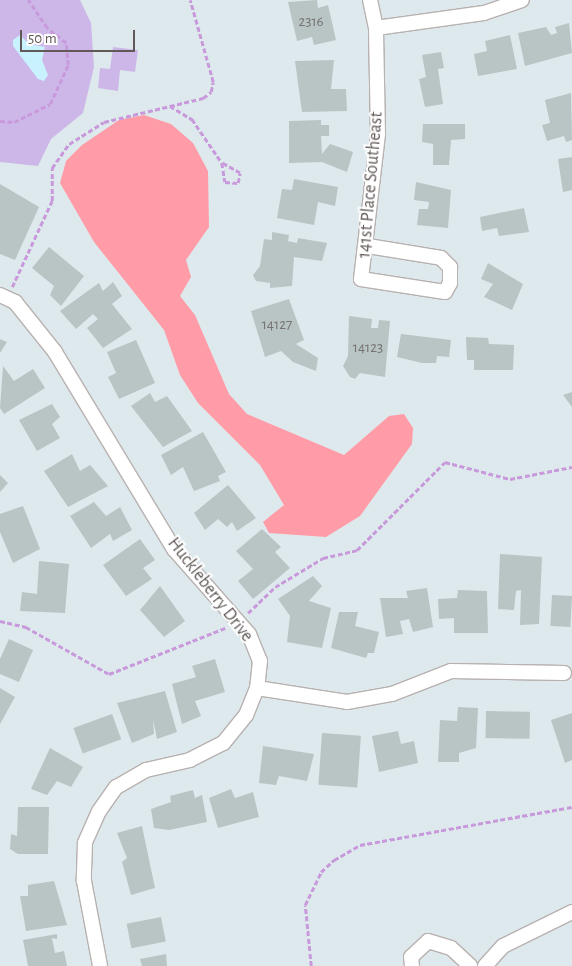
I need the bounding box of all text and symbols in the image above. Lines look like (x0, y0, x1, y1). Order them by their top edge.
house number: 2316 (298, 13, 324, 31)
scale bar (22, 20, 138, 52)
text: 50 m (28, 31, 57, 46)
street label: 141st Place Southeast (354, 111, 388, 259)
house number: 14127 (262, 316, 292, 334)
house number: 14123 (353, 339, 383, 357)
street label: Huckleberry Drive (162, 533, 258, 647)

